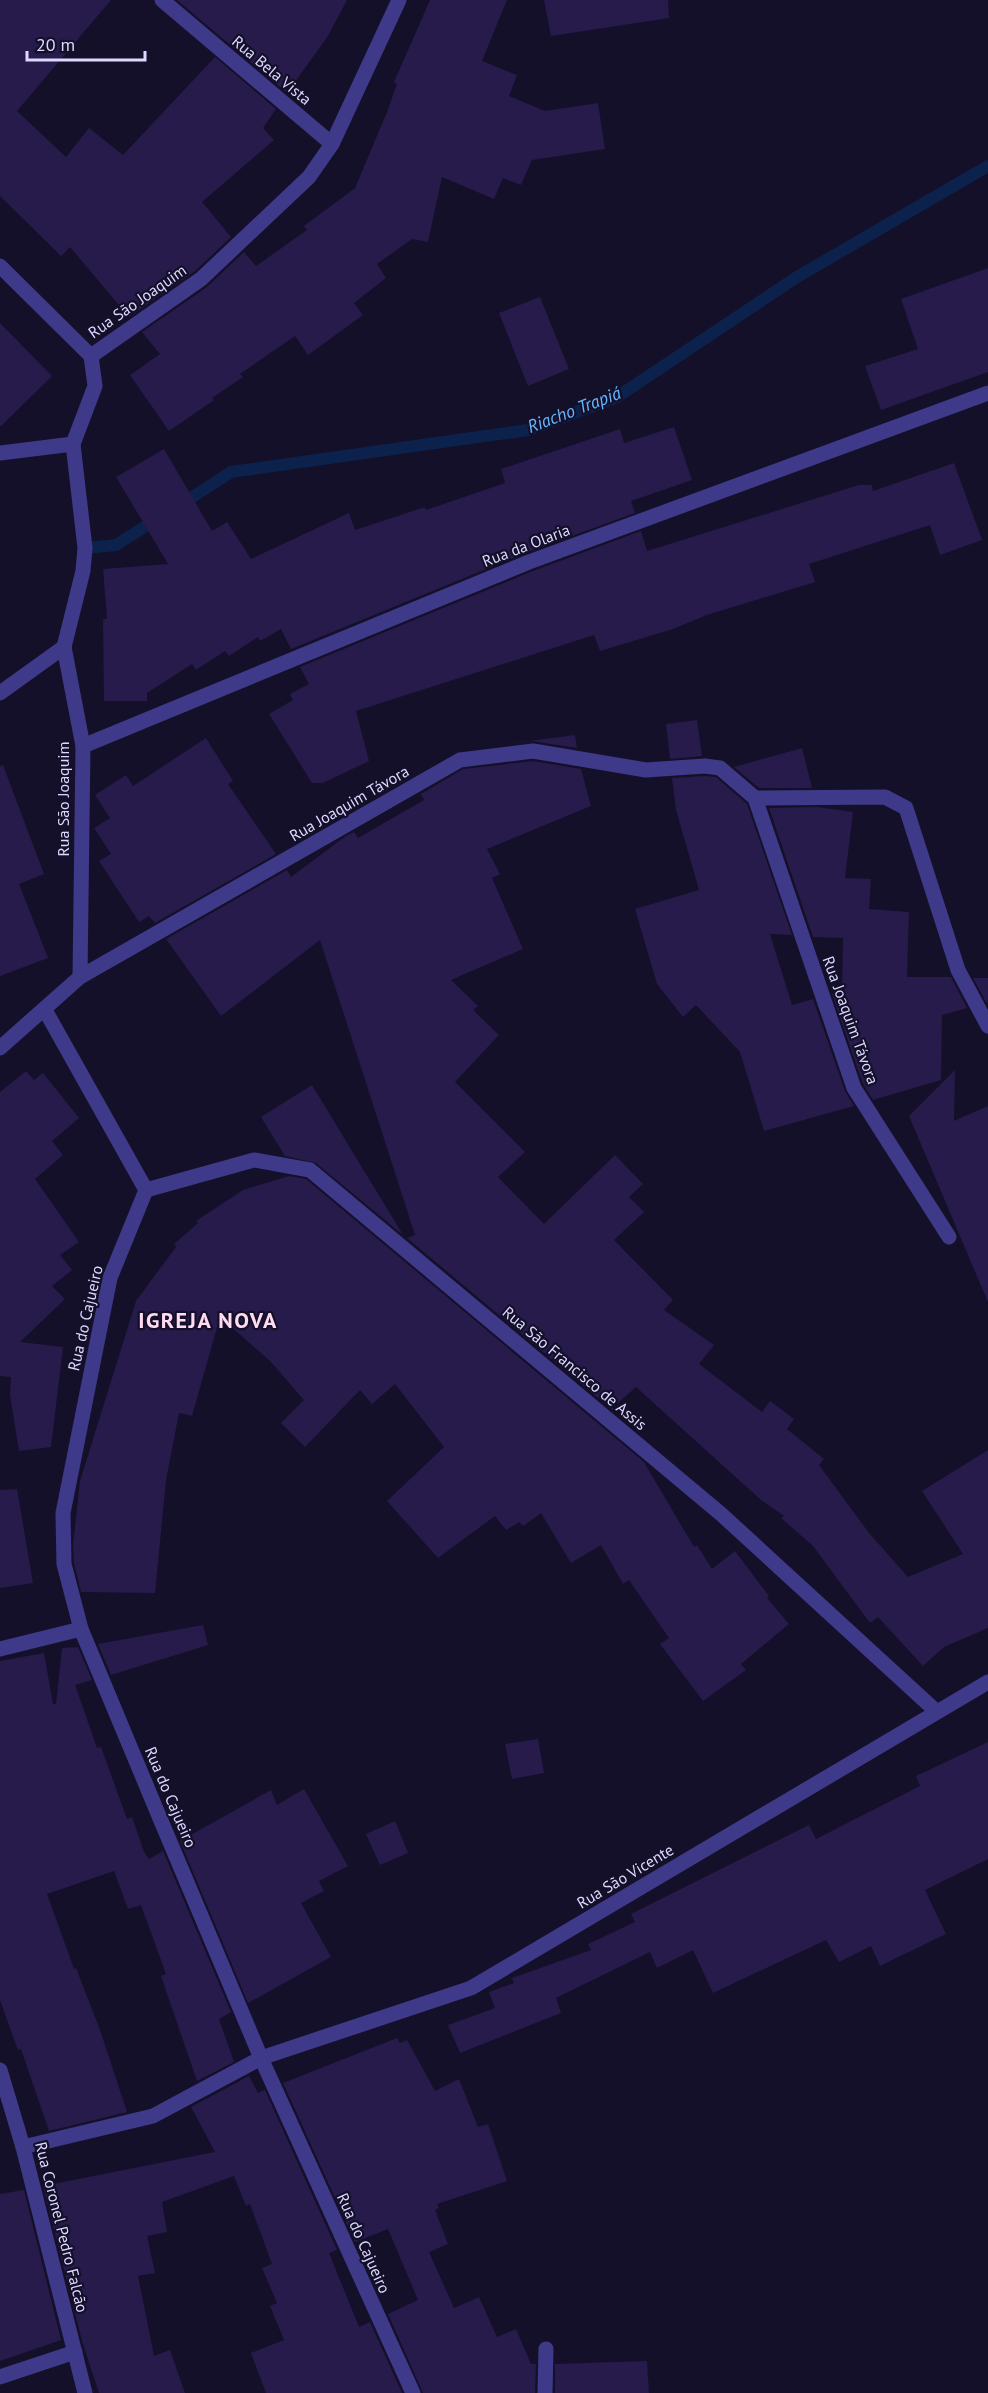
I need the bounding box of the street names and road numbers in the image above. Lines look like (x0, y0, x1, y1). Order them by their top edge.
street label: Rua Bela Vista (228, 31, 316, 109)
street label: Rua São Joaquim (84, 260, 190, 342)
street label: Rua da Olaria (479, 519, 573, 571)
street label: Rua São Joaquim (53, 741, 73, 857)
street label: Rua Joaquim Távora (286, 761, 412, 845)
street label: Rua Joaquim Távora (819, 953, 883, 1087)
street label: Rua do Cajueiro (63, 1263, 107, 1373)
street label: Rua São Francisco de Assis (499, 1302, 651, 1434)
street label: Rua do Cajueiro (141, 1743, 201, 1851)
street label: Rua São Vicente (573, 1839, 677, 1913)
street label: Rua Coronel Pedro Falcão (31, 2140, 93, 2314)
street label: Rua do Cajueiro (333, 2190, 395, 2296)

